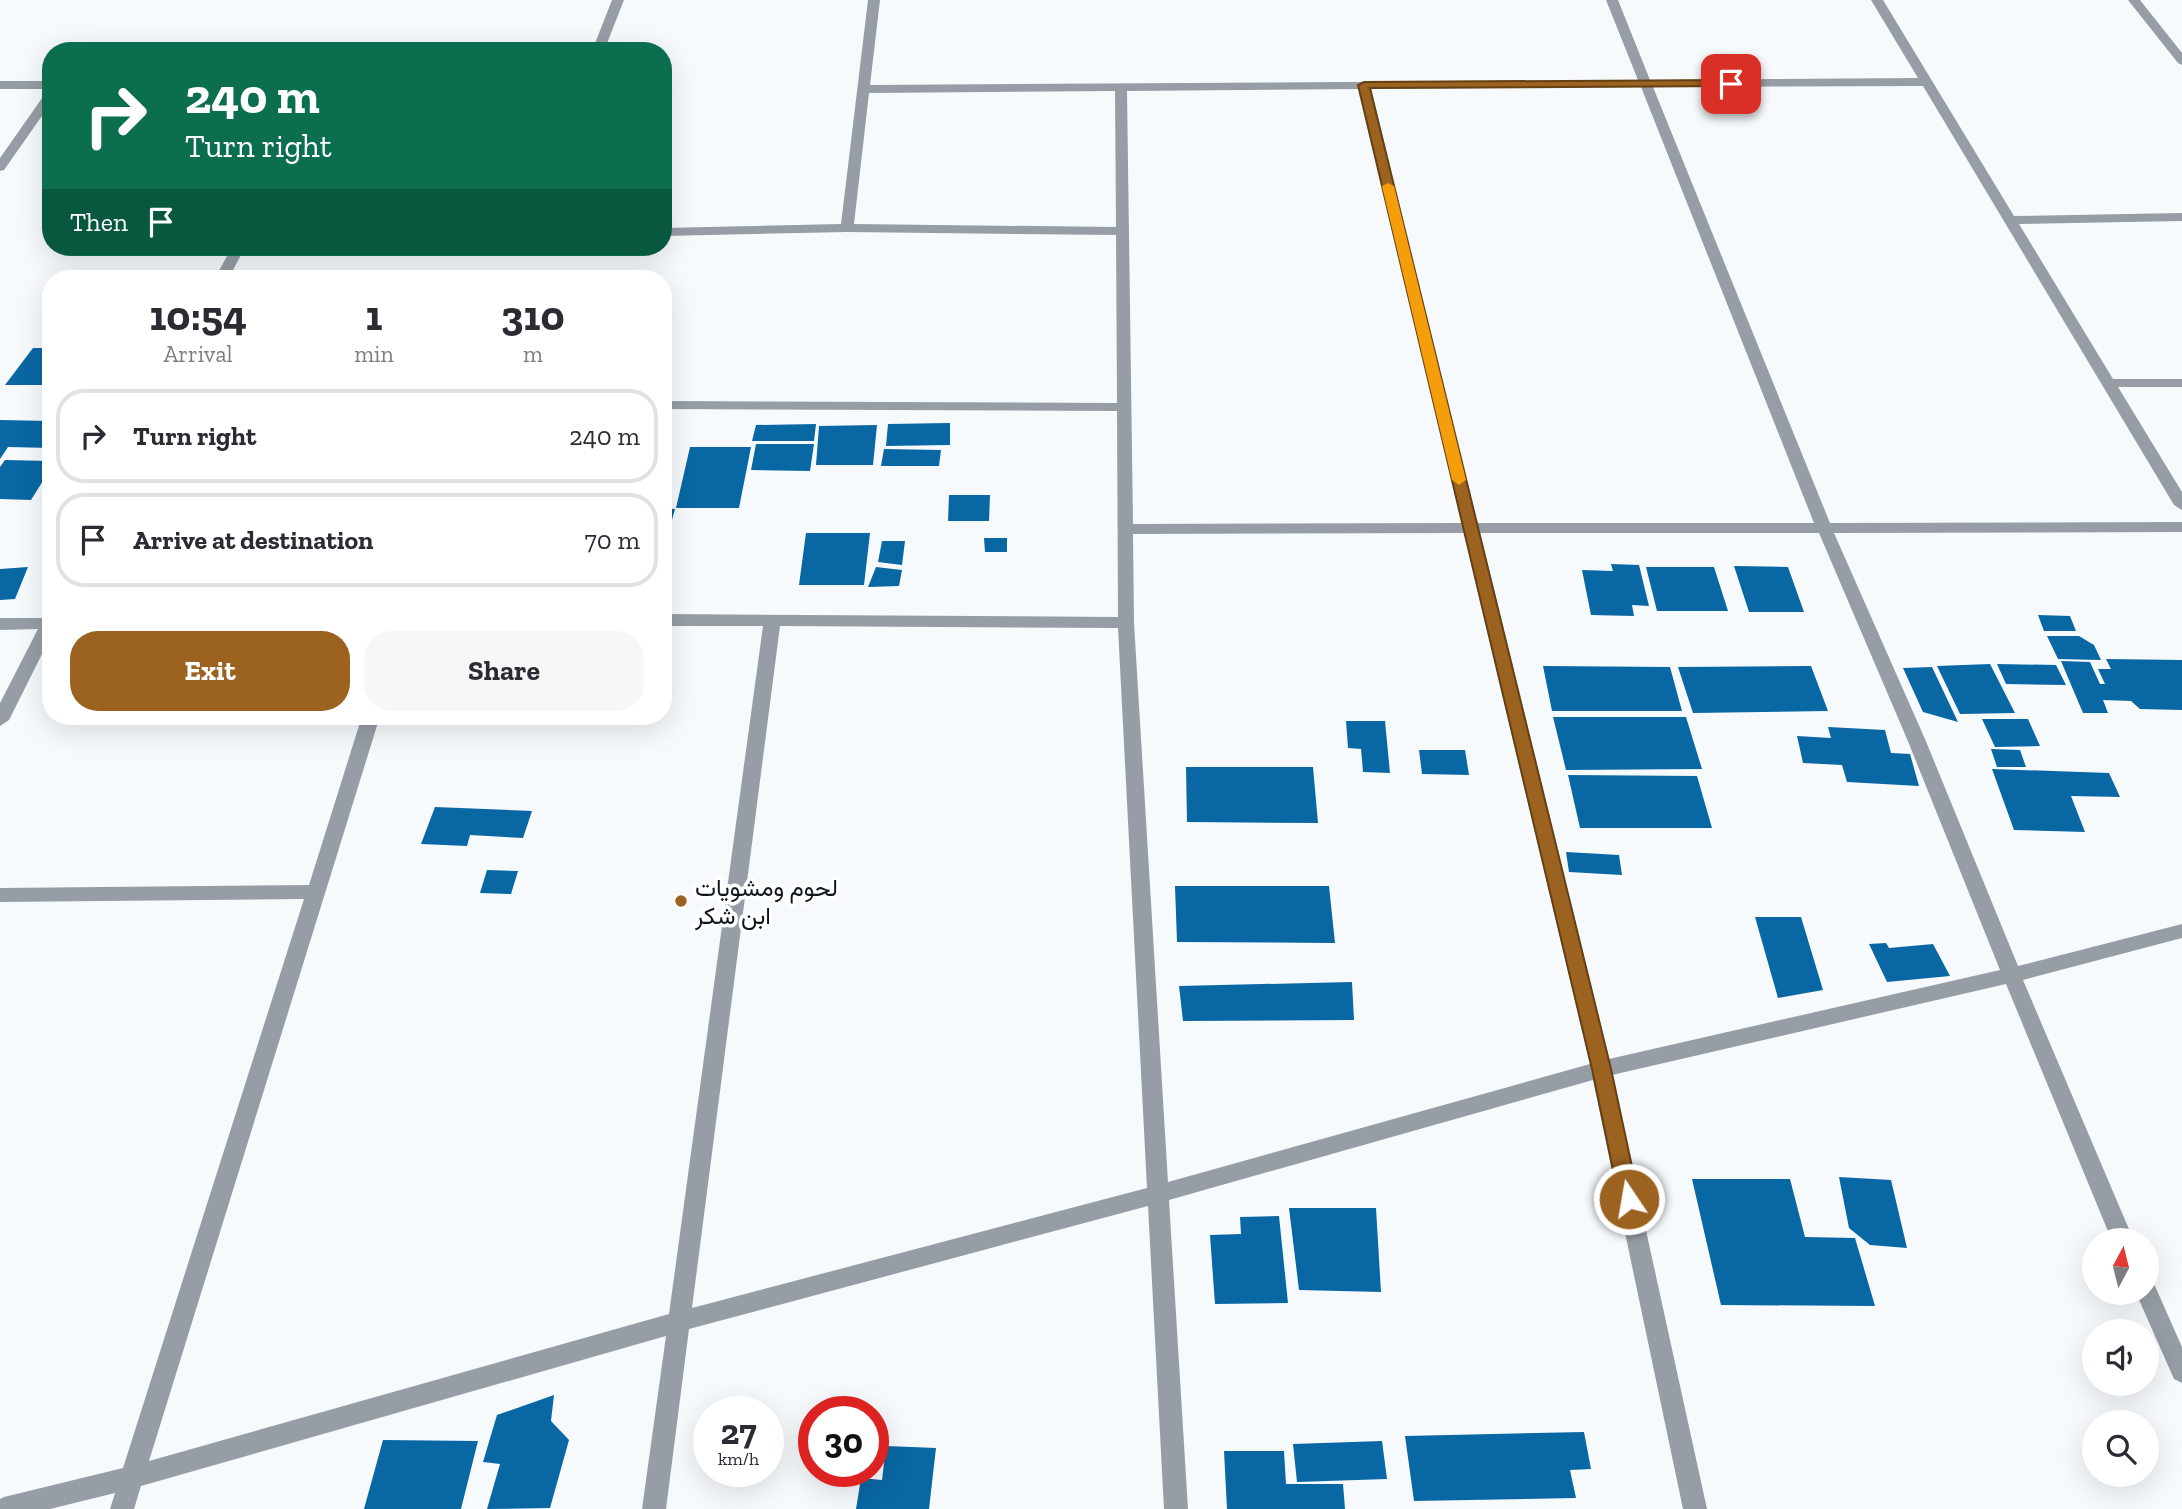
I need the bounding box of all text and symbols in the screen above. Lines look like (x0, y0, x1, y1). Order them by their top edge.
pin (1701, 54, 1761, 114)
icon: arrive (1712, 65, 1750, 103)
text: 240 m (185, 67, 320, 126)
icon: right (70, 70, 161, 161)
text: Turn right (185, 127, 332, 165)
icon: arrive (142, 203, 180, 241)
text: Then (70, 206, 128, 238)
text: 10:54 (149, 290, 247, 341)
text: 1 (365, 290, 382, 341)
text: 310 (501, 290, 565, 341)
text: Arrival (163, 340, 233, 368)
text: min (354, 340, 394, 368)
text: m (523, 340, 543, 368)
icon: right (74, 417, 112, 455)
text: Turn right (133, 420, 256, 452)
text: 240 m (569, 420, 640, 452)
icon: arrive (74, 521, 112, 559)
text: Arrive at destination (133, 524, 373, 556)
text: 70 m (584, 524, 640, 556)
button: Exit (70, 631, 350, 711)
button: Share (364, 631, 644, 711)
place label: لحوم ومشويات ابن شكر (694, 873, 838, 931)
marker: لحوم ومشويات ابن شكر (673, 893, 689, 909)
position arrow (1592, 1162, 1666, 1236)
north arrow (2082, 1228, 2160, 1306)
map controls (2082, 1228, 2159, 1487)
button: sound (2082, 1319, 2159, 1396)
speed limit sign: 30 (798, 1396, 889, 1487)
button: search (2082, 1410, 2159, 1487)
text: 27 (720, 1411, 757, 1453)
text: km/h (718, 1448, 759, 1470)

